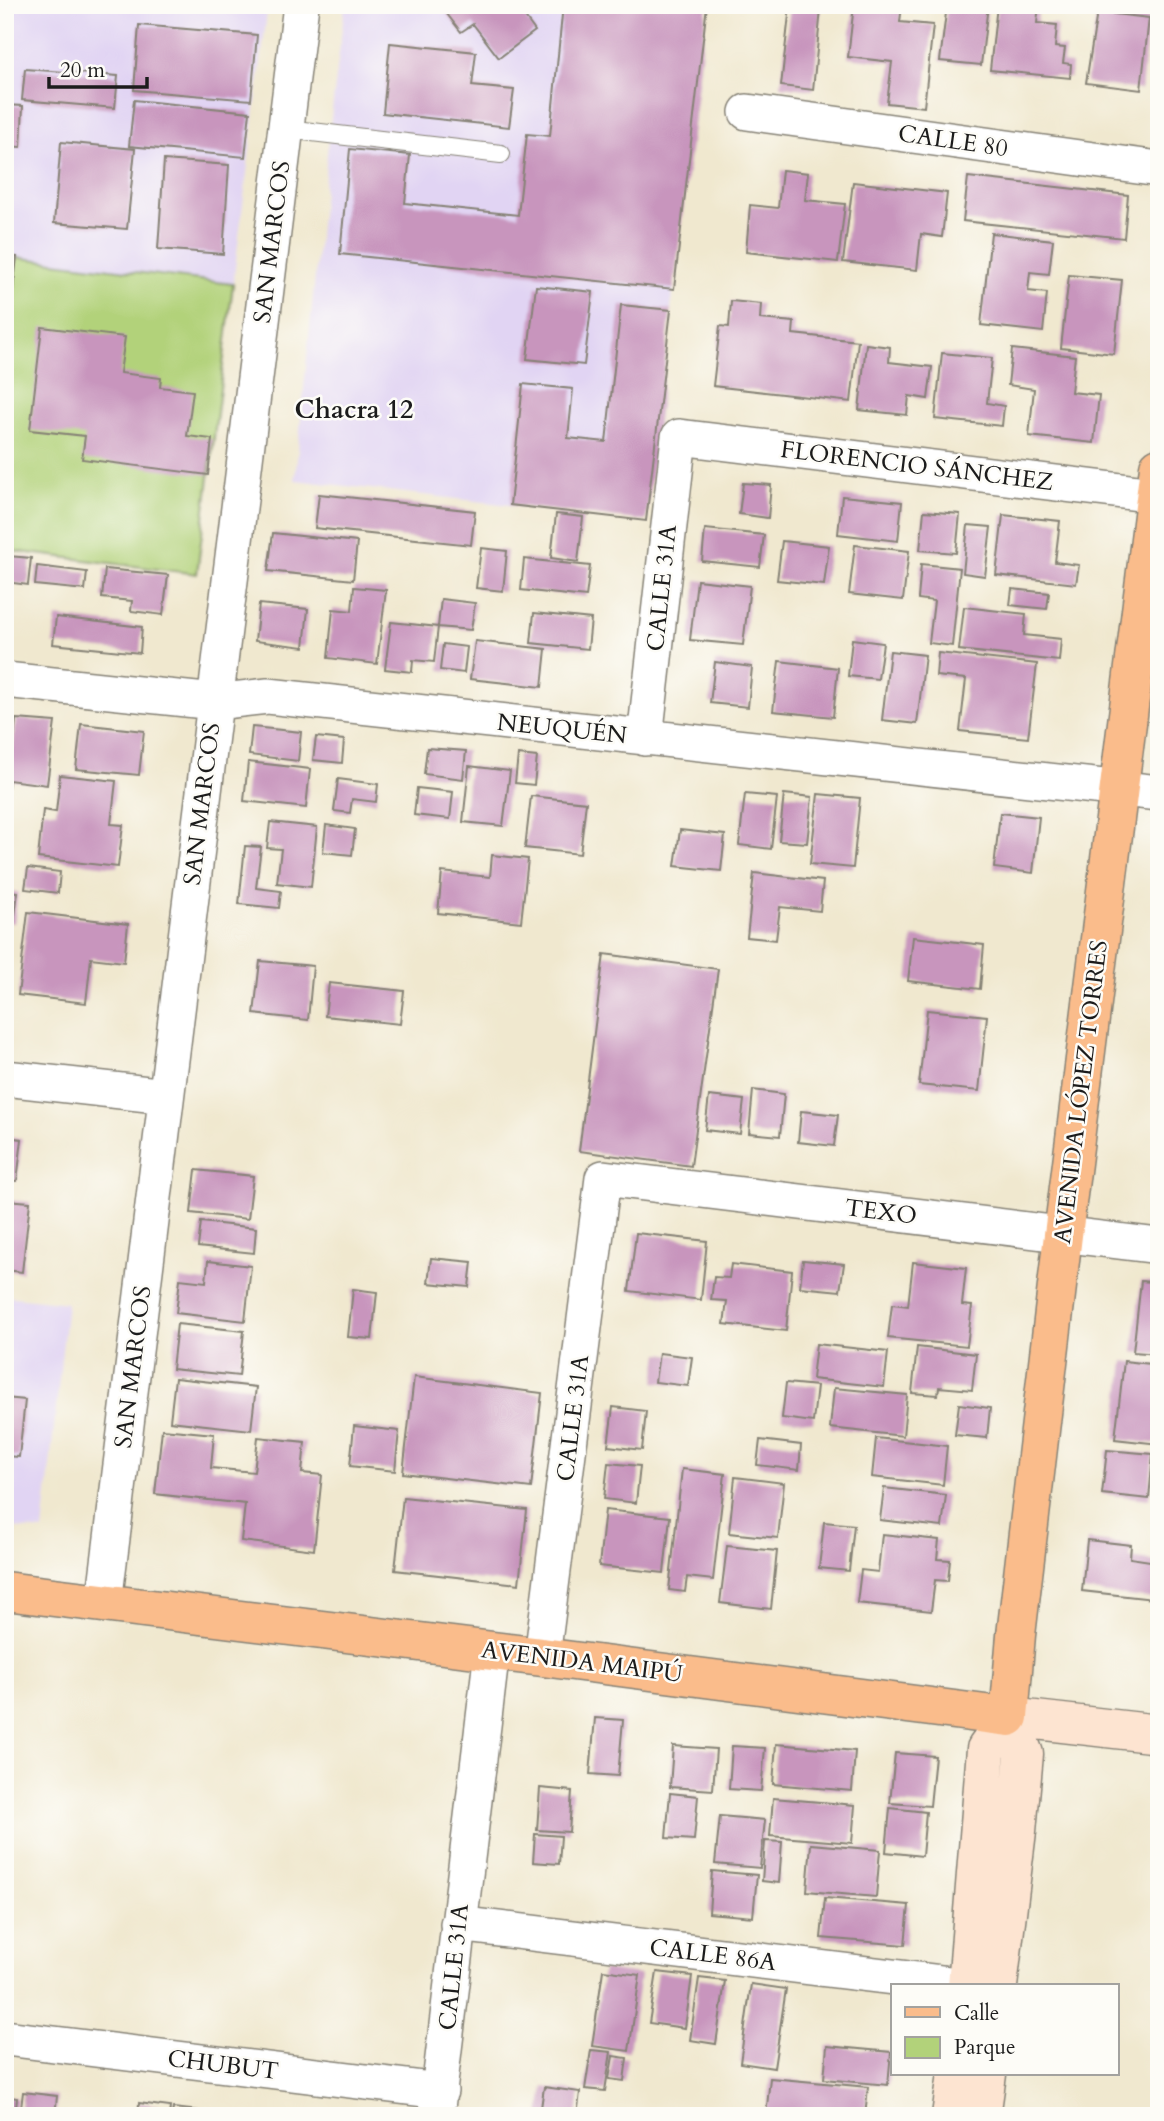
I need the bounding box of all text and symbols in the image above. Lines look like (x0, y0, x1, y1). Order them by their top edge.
scale bar (49, 46, 147, 90)
text: 20 m (60, 56, 105, 85)
street label: CALLE 80 (896, 117, 1010, 165)
street label: SAN MARCOS (246, 159, 298, 325)
district label: Chacra 12 (295, 392, 413, 427)
street label: FLORENCIO SÁNCHEZ (779, 433, 1055, 499)
street label: CALLE 31A (639, 522, 685, 653)
street label: NEUQUÉN (495, 706, 629, 752)
street label: SAN MARCOS (176, 721, 228, 887)
street label: AVENIDA LÓPEZ TORRES (1046, 938, 1116, 1246)
street label: TEXO (843, 1191, 919, 1233)
street label: SAN MARCOS (107, 1284, 159, 1450)
street label: CALLE 31A (549, 1352, 597, 1483)
street label: AVENIDA MAIPÚ (479, 1633, 685, 1691)
street label: CALLE 31A (431, 1901, 477, 2032)
street label: CALLE 86A (648, 1931, 779, 1979)
legend (891, 1984, 1118, 2076)
text: Calle (954, 1999, 999, 2028)
text: Parque (954, 2033, 1015, 2062)
street label: CHUBUT (166, 2042, 280, 2088)

